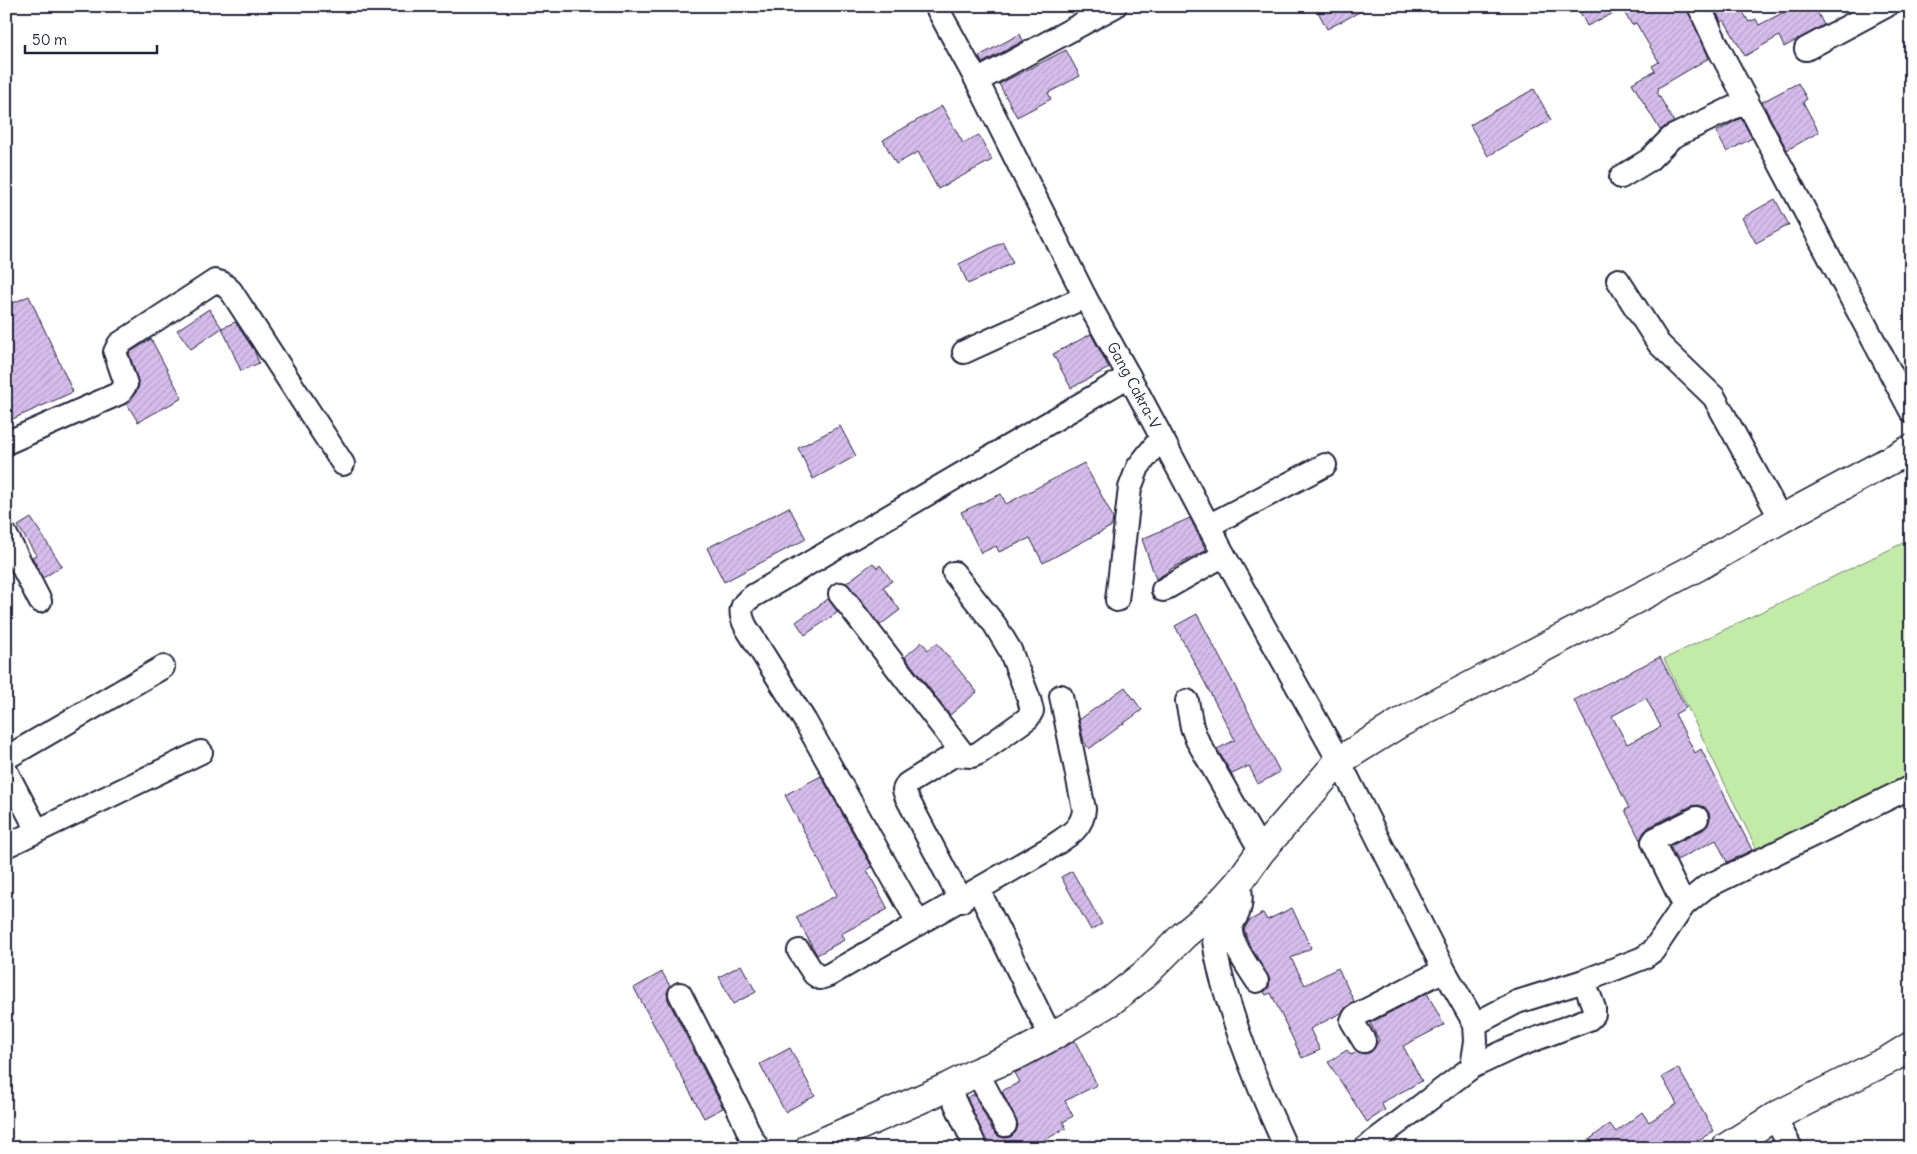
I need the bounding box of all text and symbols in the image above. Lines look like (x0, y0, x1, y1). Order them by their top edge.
scale bar (25, 22, 158, 54)
text: 50 m (32, 30, 67, 49)
street label: Gang Cakra-V (1103, 339, 1165, 432)

